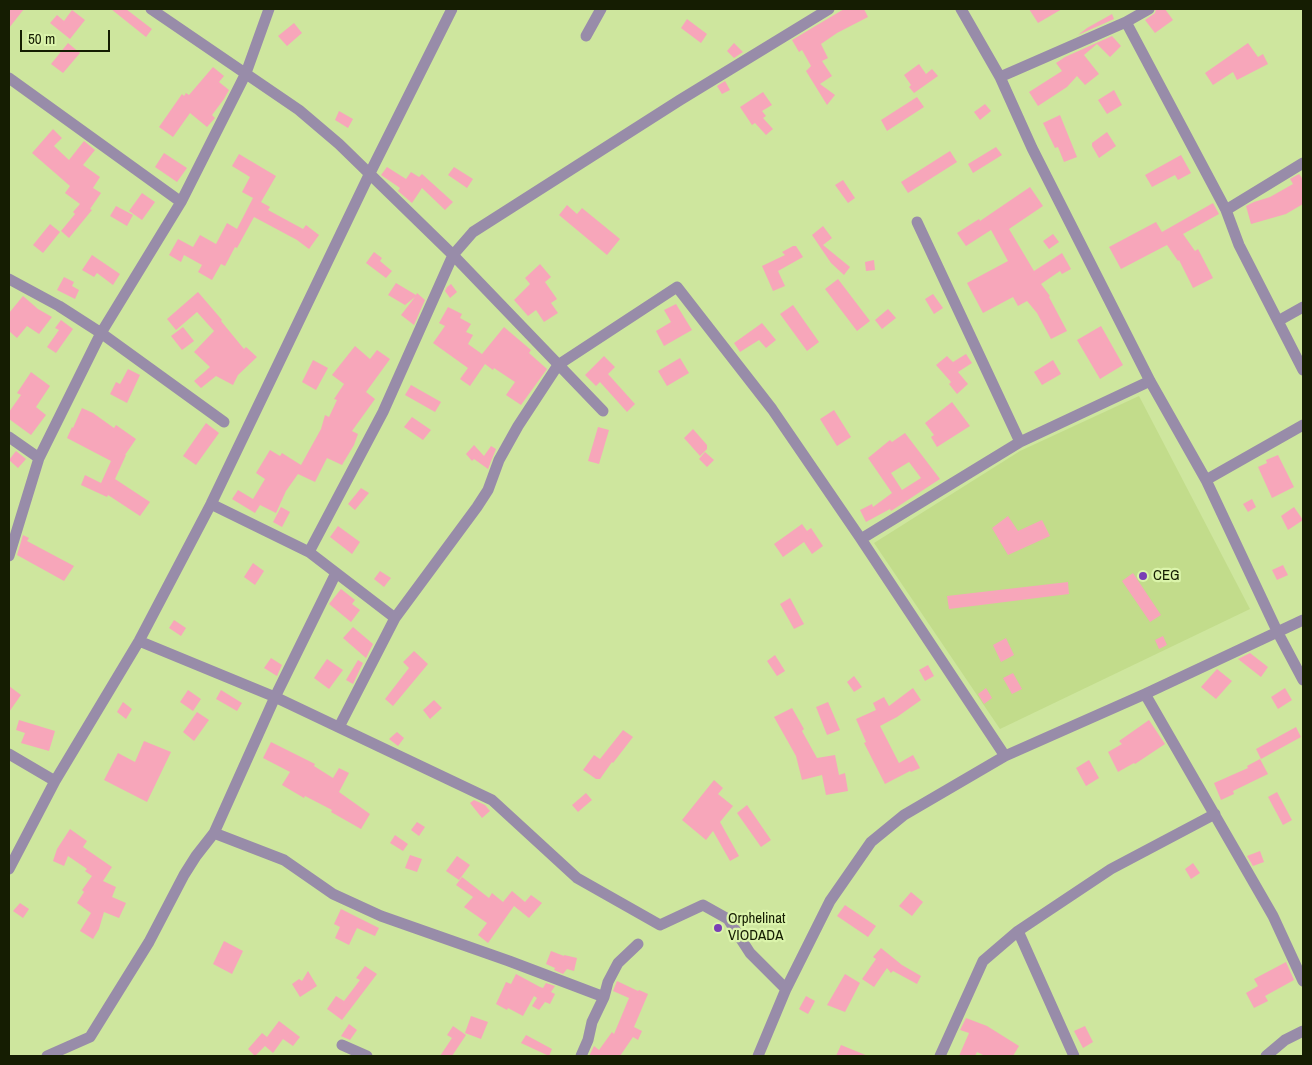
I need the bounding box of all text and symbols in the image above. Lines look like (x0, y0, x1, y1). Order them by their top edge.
scale bar (22, 20, 112, 52)
text: 50 m (28, 28, 55, 49)
place label: CEG (1153, 567, 1180, 585)
marker: CEG (1137, 570, 1149, 582)
place label: Orphelinat VIODADA (728, 910, 785, 945)
marker: Orphelinat VIODADA (712, 922, 724, 934)

